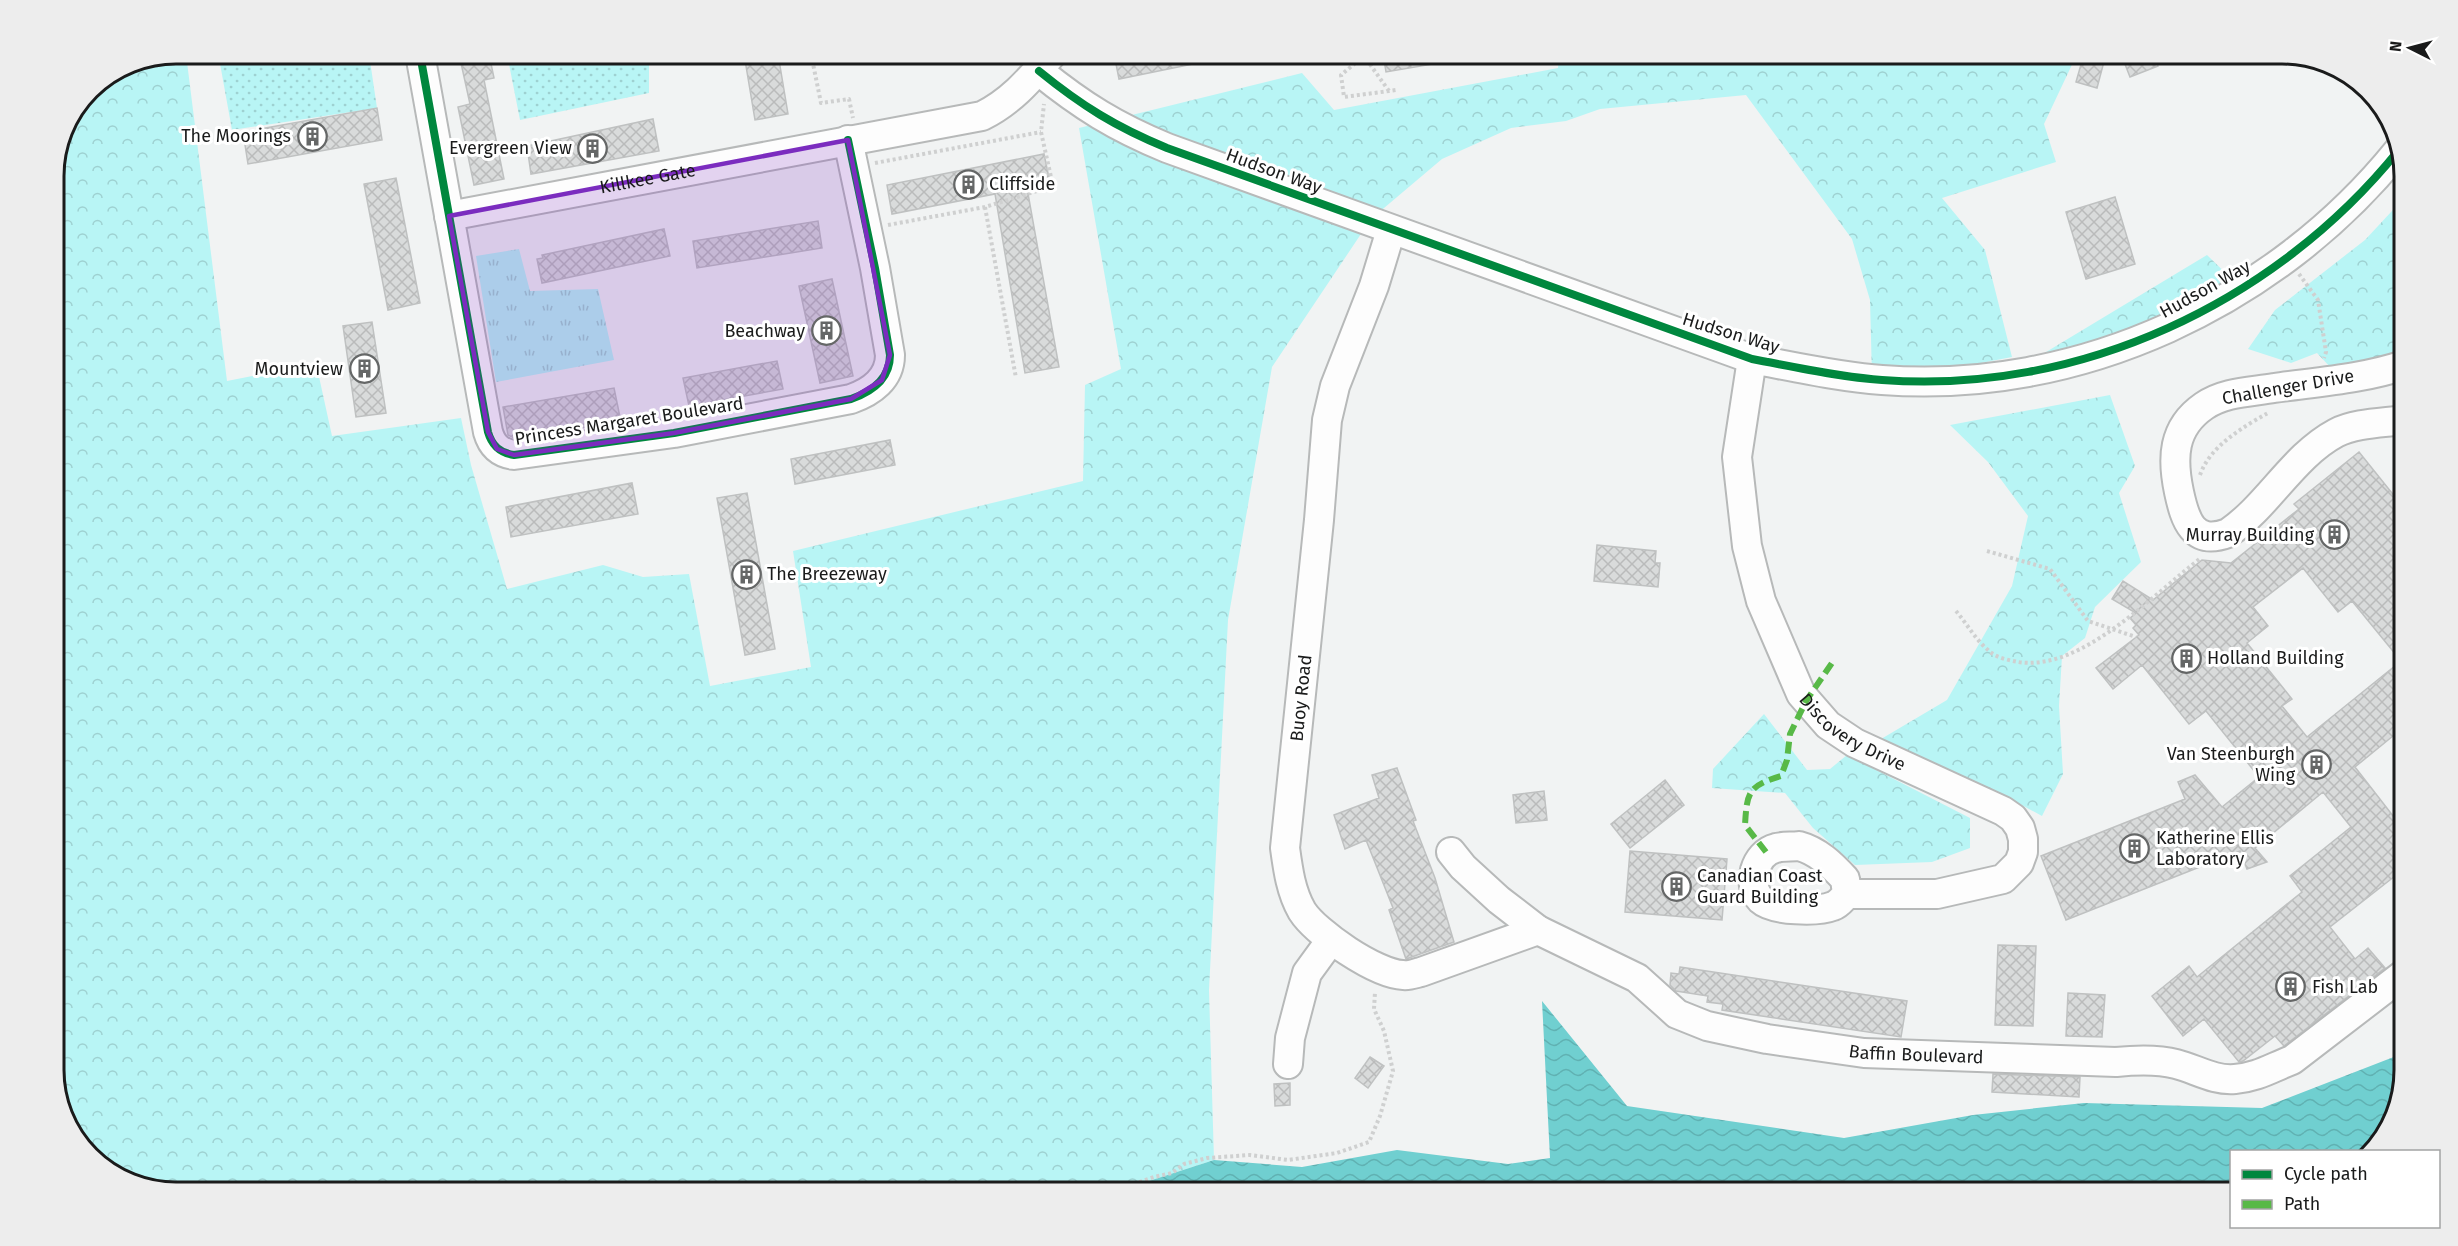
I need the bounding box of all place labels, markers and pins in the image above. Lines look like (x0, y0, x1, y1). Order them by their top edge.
building icon: The Moorings (296, 120, 328, 152)
place label: The Moorings (181, 125, 291, 147)
building icon: Evergreen View (577, 132, 609, 164)
place label: Evergreen View (449, 137, 572, 159)
building icon: Cliffside (952, 168, 984, 200)
place label: Cliffside (989, 173, 1055, 195)
building icon: Beachway (810, 315, 842, 347)
place label: Beachway (724, 320, 805, 342)
building icon: Mountview (348, 353, 380, 385)
place label: Mountview (254, 358, 343, 380)
building icon: Murray Building (2319, 519, 2351, 551)
place label: Murray Building (2186, 524, 2315, 546)
building icon: The Breezeway (730, 558, 762, 590)
place label: The Breezeway (767, 563, 887, 585)
building icon: Holland Building (2170, 642, 2202, 674)
place label: Holland Building (2207, 647, 2344, 669)
place label: Van Steenburgh Wing (2167, 743, 2296, 786)
building icon: Van Steenburgh Wing (2300, 748, 2332, 780)
place label: Katherine Ellis Laboratory (2156, 827, 2274, 870)
building icon: Katherine Ellis Laboratory (2119, 832, 2151, 864)
place label: Canadian Coast Guard Building (1697, 865, 1823, 908)
building icon: Canadian Coast Guard Building (1660, 870, 1692, 902)
building icon: Fish Lab (2275, 971, 2307, 1003)
place label: Fish Lab (2312, 976, 2378, 998)

